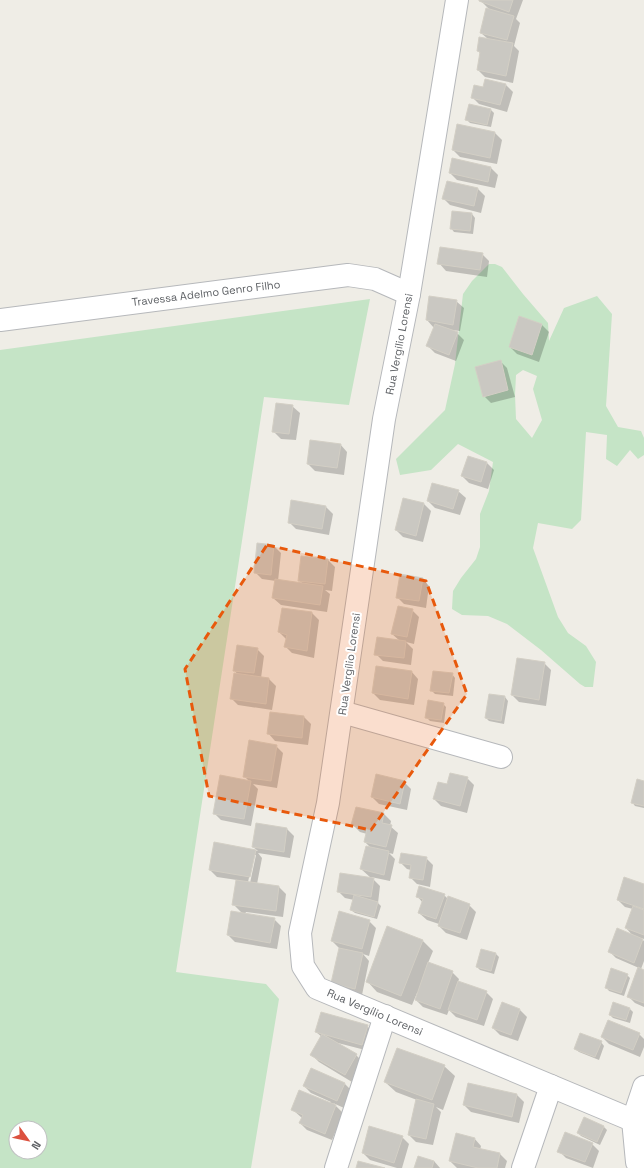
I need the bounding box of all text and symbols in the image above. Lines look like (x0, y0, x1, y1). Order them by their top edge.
street label: Travessa Adelmo Genro Filho (131, 277, 281, 309)
street label: Rua Vergílio Lorensi (382, 292, 416, 396)
street label: Rua Vergílio Lorensi (335, 612, 363, 716)
street label: Rua Vergílio Lorensi (325, 985, 425, 1039)
north arrow (8, 1120, 48, 1160)
text: N (29, 1139, 44, 1152)

